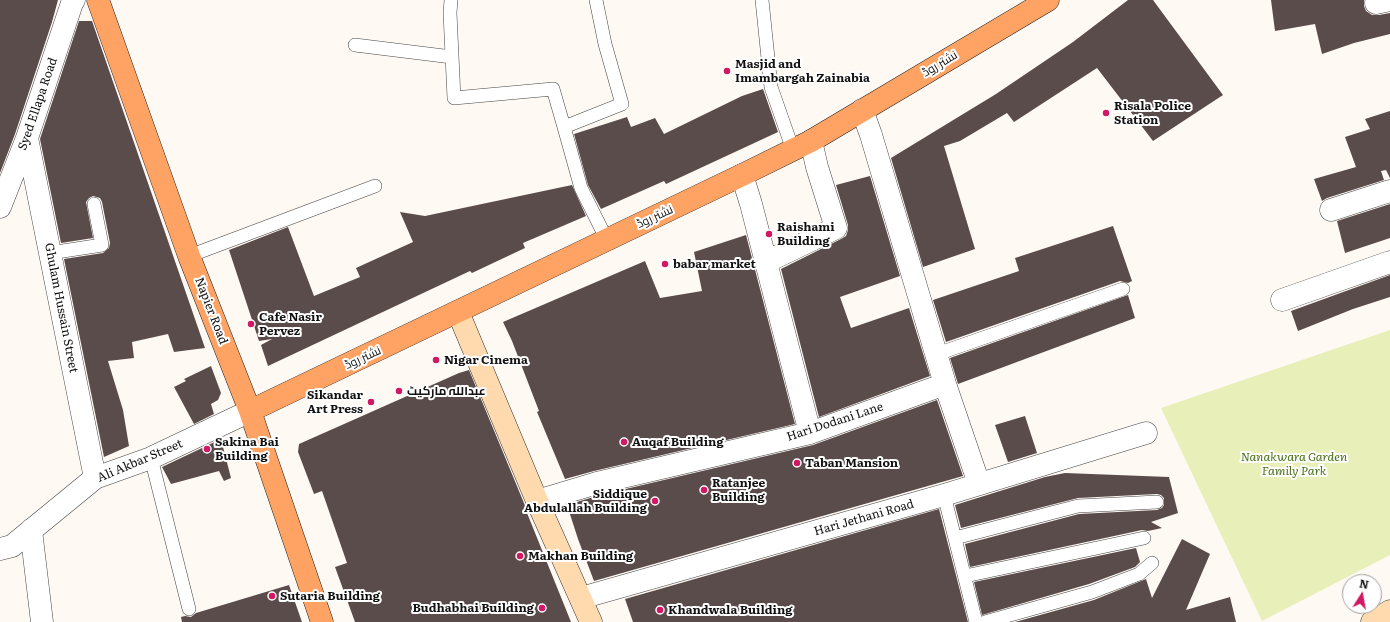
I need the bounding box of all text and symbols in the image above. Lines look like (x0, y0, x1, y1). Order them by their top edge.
street label: نشتر روڈ (920, 48, 960, 80)
street label: Syed Ellapa Road (15, 56, 61, 152)
place label: Masjid and Imambargah Zainabia (735, 57, 870, 85)
marker: Masjid and Imambargah Zainabia (722, 66, 732, 76)
place label: Risala Police Station (1114, 99, 1191, 127)
marker: Risala Police Station (1101, 108, 1111, 118)
street label: نشتر روڈ (634, 202, 676, 232)
place label: Raishami Building (777, 220, 835, 248)
marker: Raishami Building (764, 229, 774, 239)
street label: Ghulam Hussain Street (41, 242, 81, 374)
place label: babar market (673, 257, 756, 271)
marker: babar market (660, 259, 670, 269)
street label: Napier Road (192, 276, 230, 346)
place label: Cafe Nasir Pervez (259, 310, 322, 338)
marker: Cafe Nasir Pervez (246, 319, 256, 329)
street label: نشتر روڈ (342, 343, 384, 373)
place label: Nigar Cinema (444, 353, 528, 367)
marker: Nigar Cinema (431, 355, 441, 365)
place label: عبداللہ مارکیٹ (407, 384, 486, 398)
marker: عبداللہ مارکیٹ (394, 386, 404, 396)
place label: Sikandar Art Press (307, 388, 363, 416)
marker: Sikandar Art Press (366, 397, 376, 407)
street label: Hari Dodani Lane (785, 400, 885, 444)
place label: Sakina Bai Building (215, 435, 279, 463)
place label: Auqaf Building (632, 435, 724, 449)
street label: Ali Akbar Street (95, 437, 185, 485)
marker: Auqaf Building (619, 437, 629, 447)
marker: Sakina Bai Building (202, 444, 212, 454)
park label: Nanakwara Garden Family Park (1241, 450, 1347, 478)
place label: Taban Mansion (805, 456, 898, 470)
marker: Taban Mansion (792, 458, 802, 468)
place label: Ratanjee Building (712, 476, 765, 504)
marker: Ratanjee Building (699, 485, 709, 495)
place label: Siddique Abdulallah Building (524, 487, 647, 515)
marker: Siddique Abdulallah Building (650, 496, 660, 506)
street label: Hari Jethani Road (812, 497, 916, 539)
place label: Makhan Building (528, 549, 633, 563)
marker: Makhan Building (515, 551, 525, 561)
north arrow (1342, 574, 1382, 614)
text: N (1358, 574, 1370, 592)
place label: Sutaria Building (280, 589, 380, 603)
marker: Sutaria Building (267, 591, 277, 601)
place label: Budhabhai Building (412, 601, 534, 615)
marker: Budhabhai Building (537, 603, 547, 613)
place label: Khandwala Building (668, 603, 793, 617)
marker: Khandwala Building (655, 605, 665, 615)

